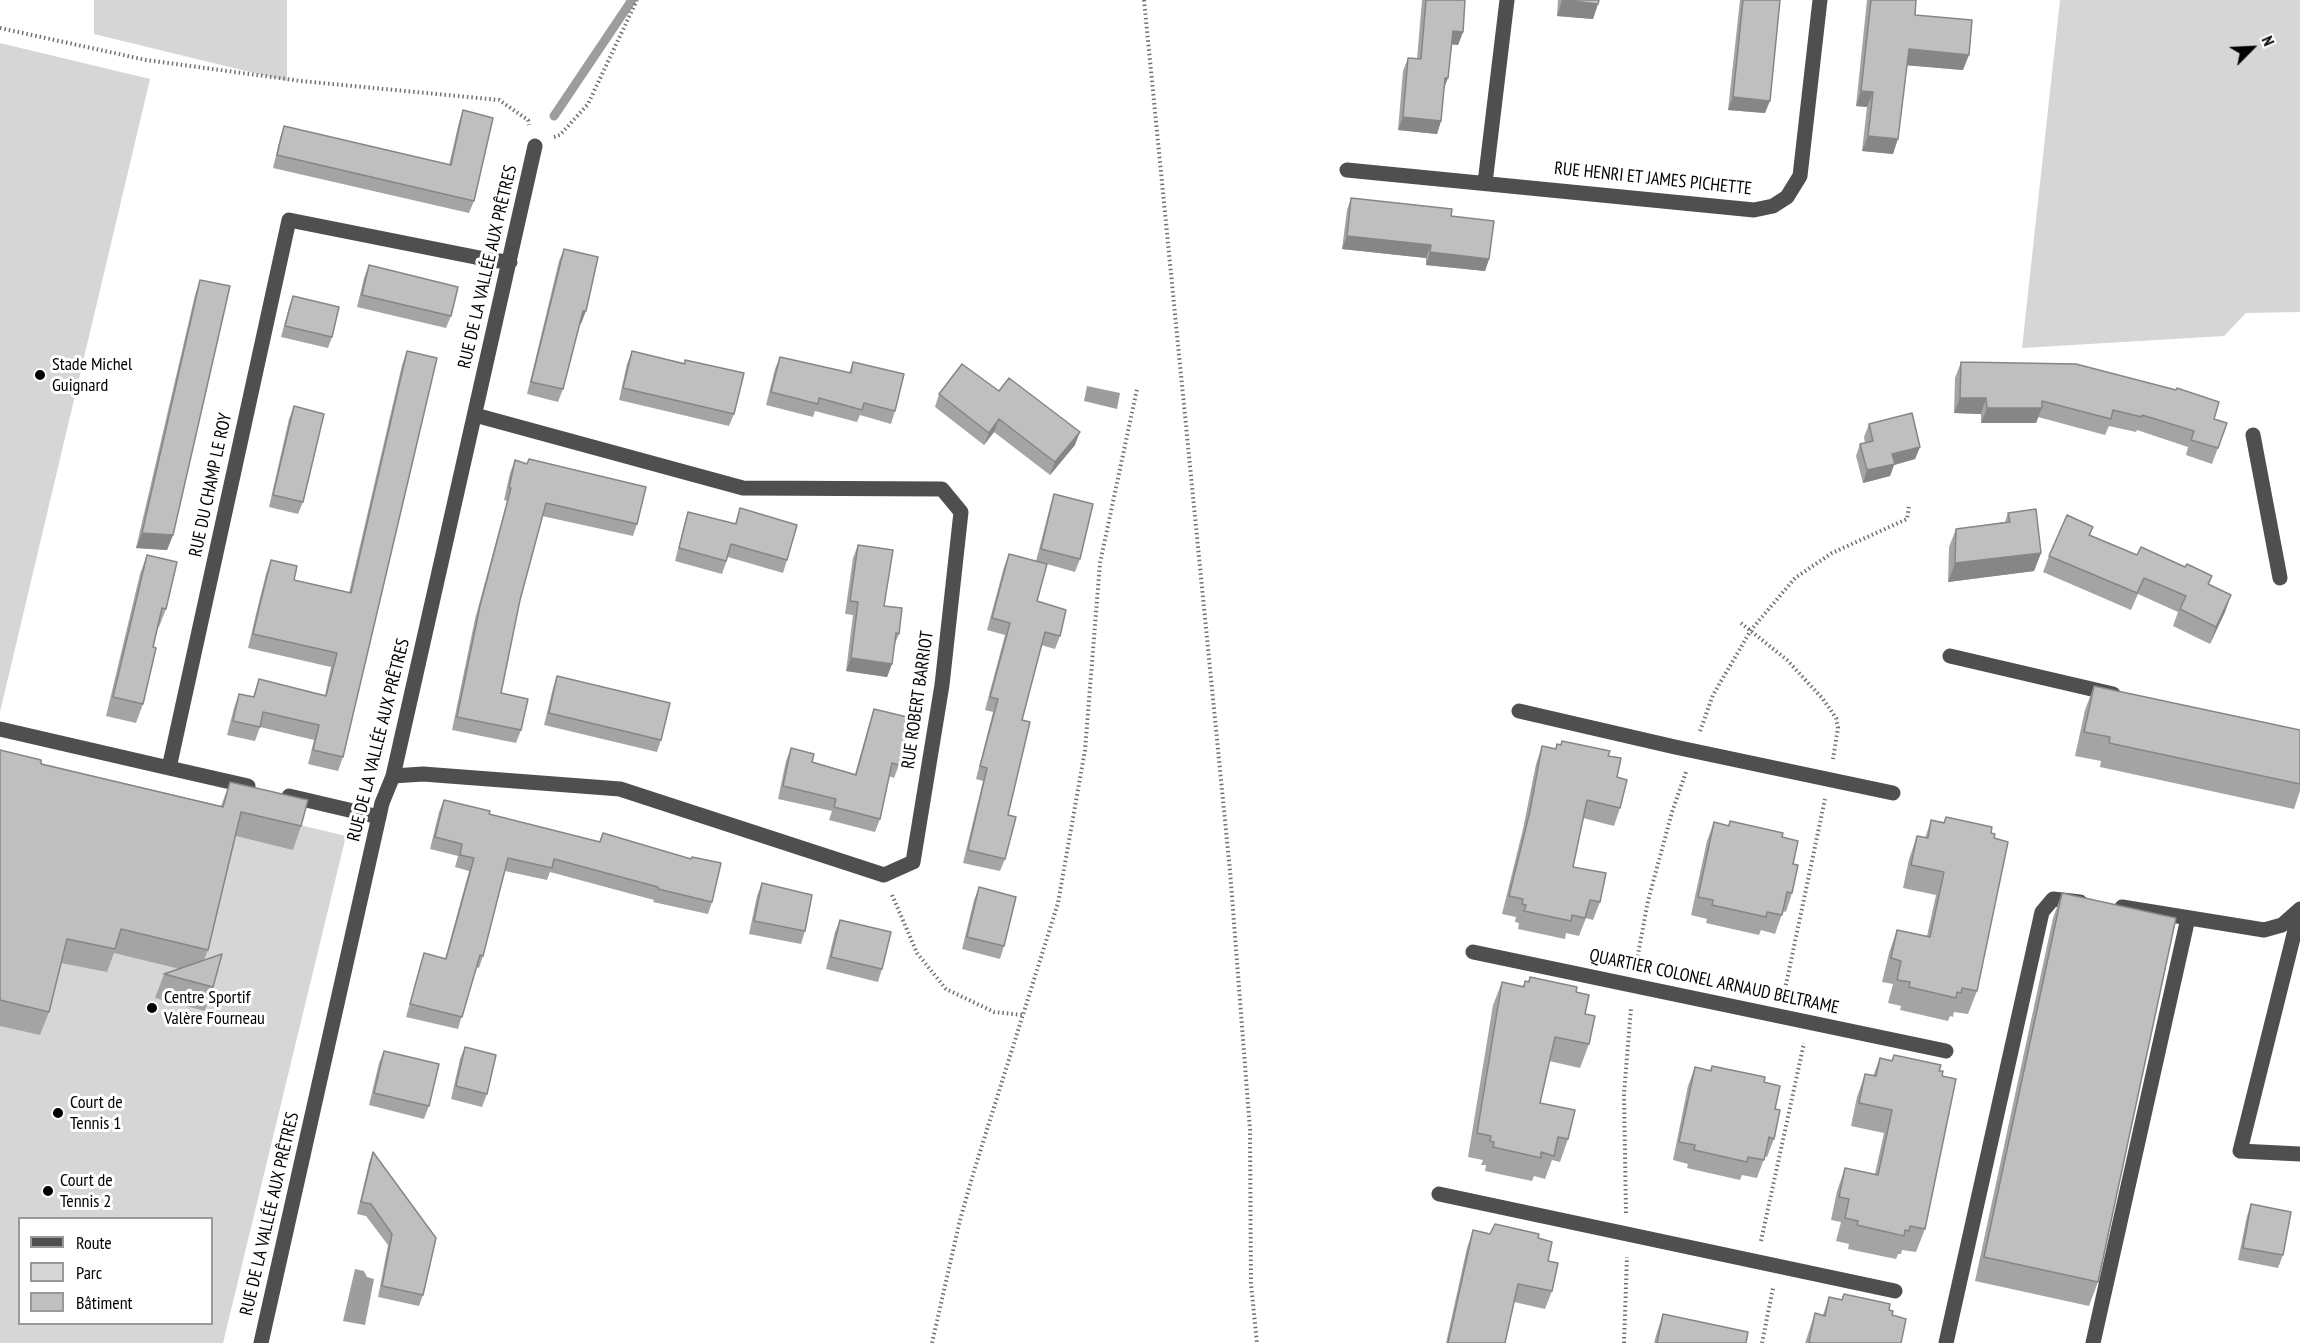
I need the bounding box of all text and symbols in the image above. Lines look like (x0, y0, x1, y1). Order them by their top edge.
north arrow (2222, 18, 2282, 78)
text: N (2258, 33, 2279, 49)
street label: RUE HENRI ET JAMES PICHETTE (1553, 158, 1753, 200)
street label: RUE DE LA VALLÉE AUX PRÊTRES (454, 163, 522, 371)
place label: Stade Michel Guignard (52, 354, 132, 397)
marker: Stade Michel Guignard (33, 368, 47, 382)
street label: RUE DU CHAMP LE ROY (185, 411, 237, 559)
street label: RUE ROBERT BARRIOT (898, 630, 938, 770)
street label: RUE DE LA VALLÉE AUX PRÊTRES (343, 636, 415, 844)
street label: QUARTIER COLONEL ARNAUD BELTRAME (1587, 945, 1841, 1019)
place label: Centre Sportif Valère Fourneau (164, 987, 265, 1030)
marker: Centre Sportif Valère Fourneau (145, 1001, 159, 1015)
place label: Court de Tennis 1 (70, 1092, 123, 1134)
marker: Court de Tennis 1 (51, 1106, 65, 1120)
street label: RUE DE LA VALLÉE AUX PRÊTRES (236, 1110, 304, 1318)
place label: Court de Tennis 2 (60, 1170, 113, 1212)
marker: Court de Tennis 2 (41, 1184, 55, 1198)
legend (18, 1217, 213, 1325)
text: Route (76, 1231, 112, 1254)
text: Parc (76, 1261, 102, 1284)
text: Bâtiment (76, 1291, 133, 1314)

